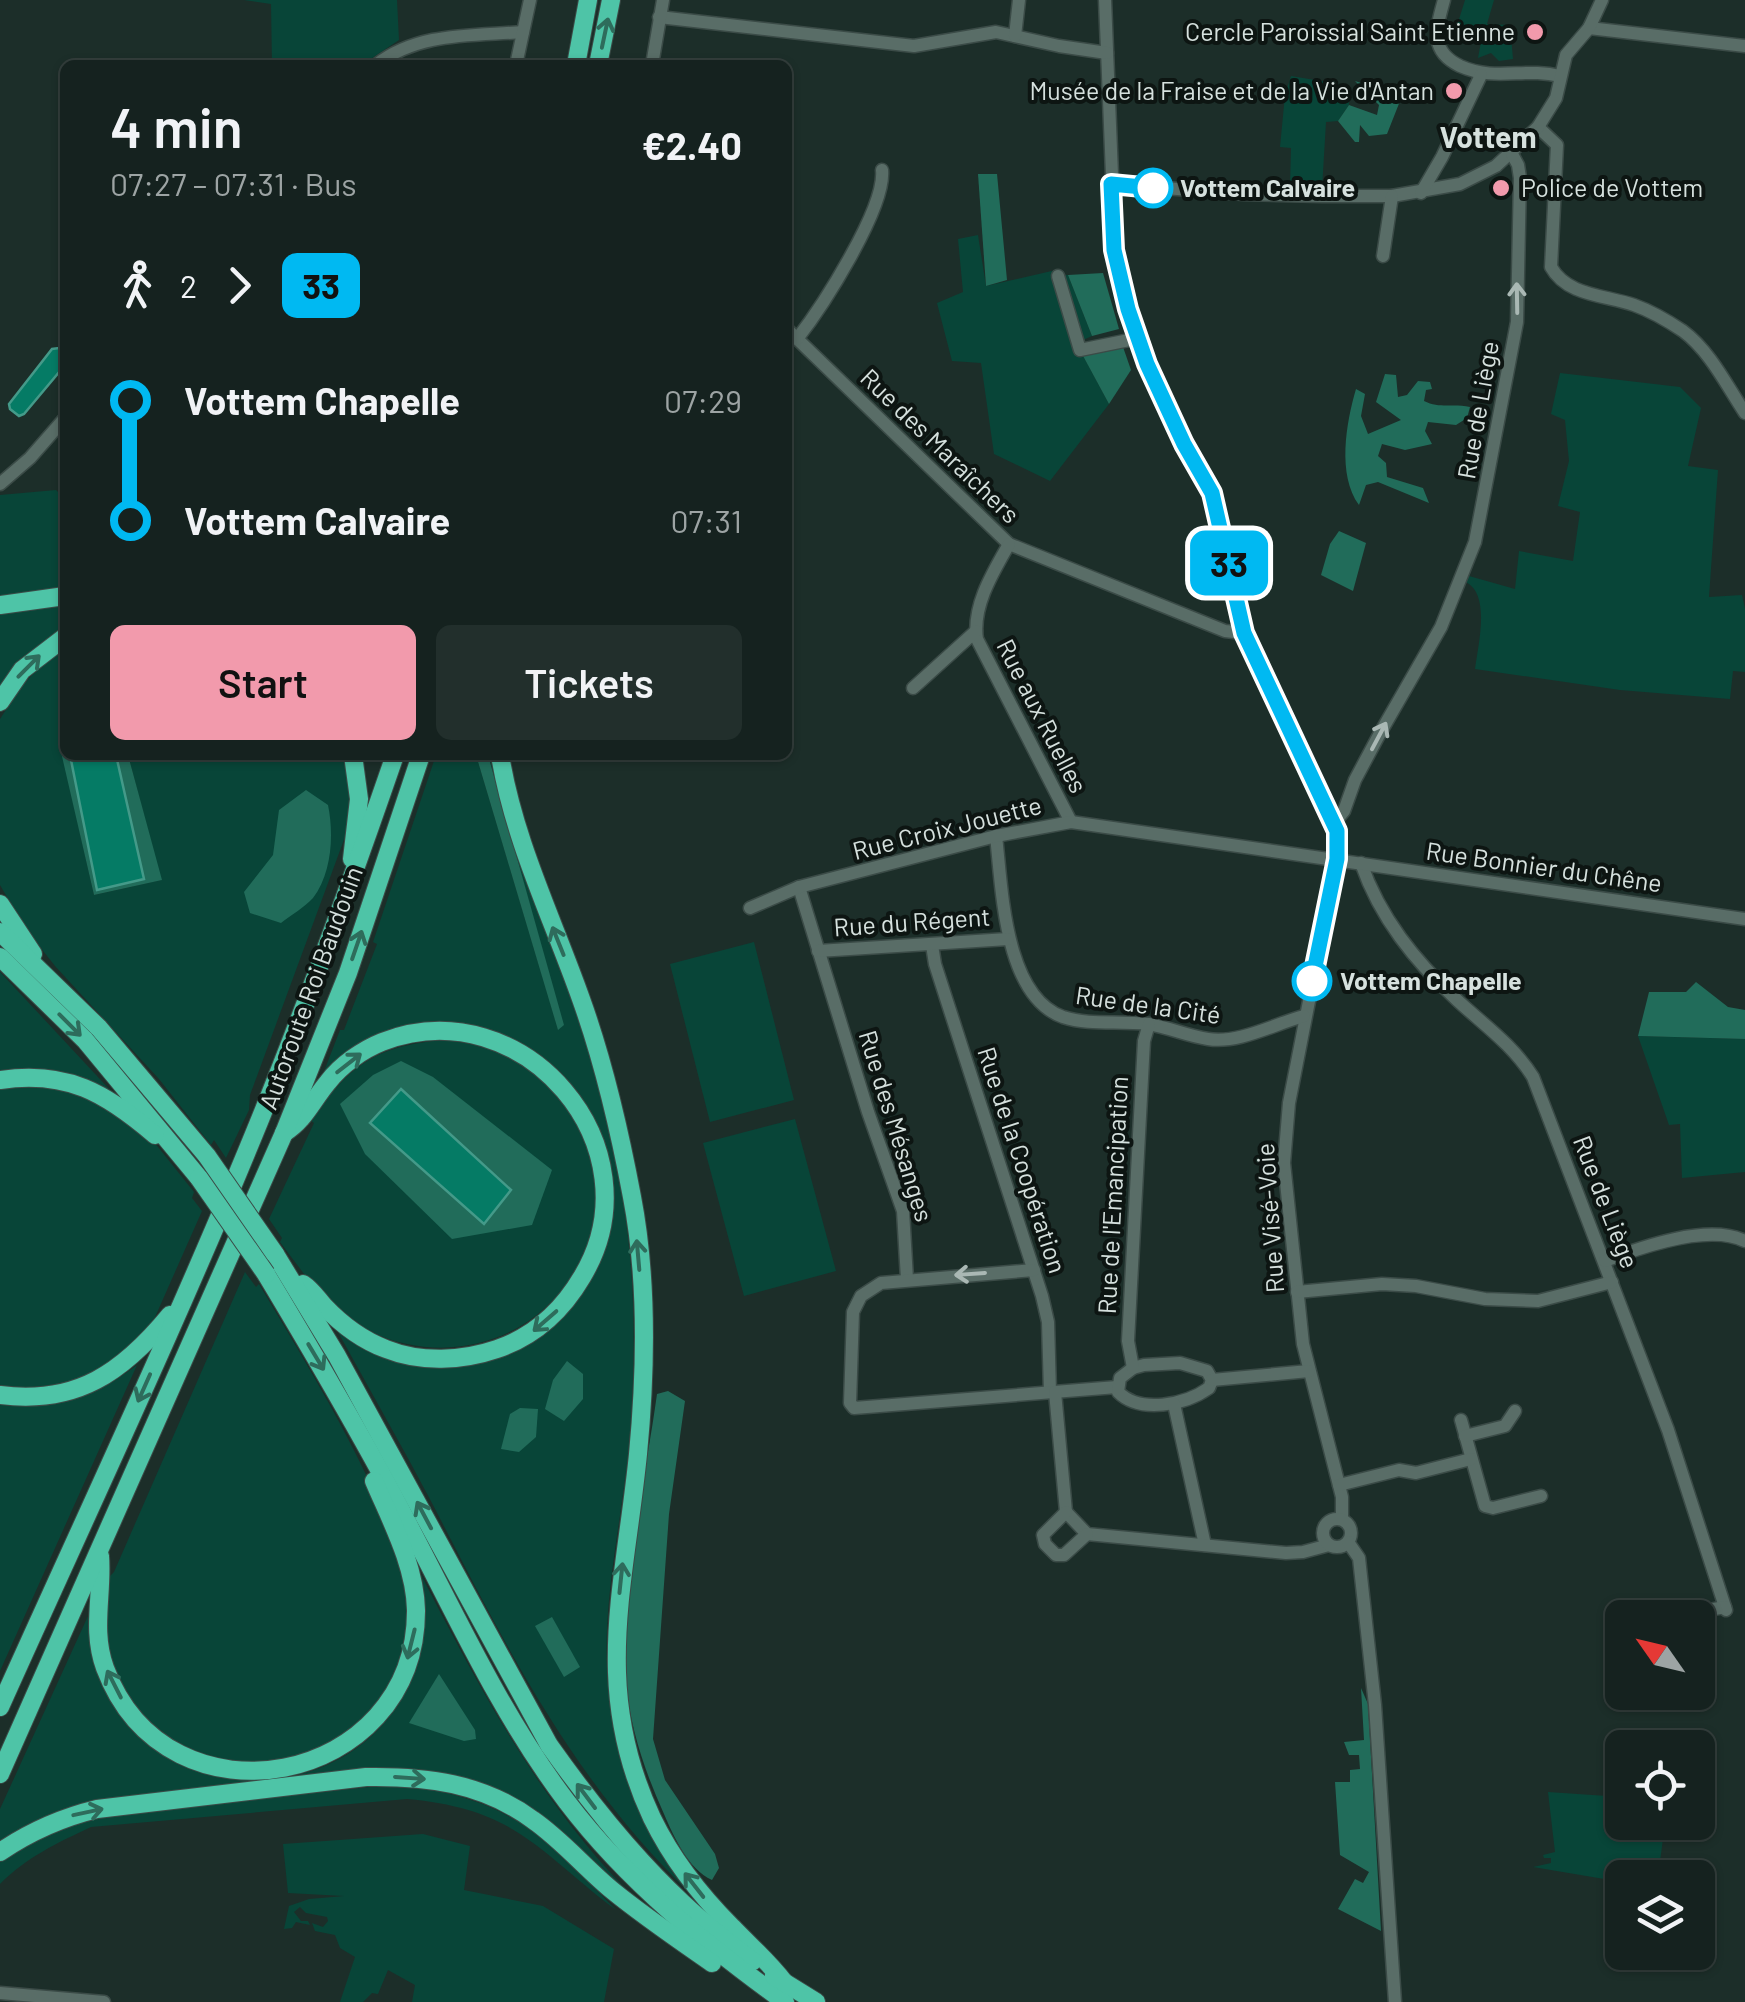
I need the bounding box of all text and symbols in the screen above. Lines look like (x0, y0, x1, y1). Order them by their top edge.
place label: Cercle Paroissial Saint Etienne (1185, 16, 1515, 46)
one-way arrow (596, 17, 615, 49)
marker: Cercle Paroissial Saint Etienne (1524, 21, 1546, 43)
place label: Musée de la Fraise et de la Vie d'Antan (1029, 75, 1434, 105)
marker: Musée de la Fraise et de la Vie d'Antan (1443, 80, 1465, 102)
text: 4 min (110, 93, 243, 159)
district label: Vottem (1439, 118, 1537, 154)
text: €2.40 (642, 122, 742, 168)
text: 07:27 – 07:31 · Bus (110, 164, 357, 202)
marker: Vottem Calvaire (1134, 169, 1172, 207)
place label: Vottem Calvaire (1180, 172, 1355, 202)
place label: Police de Vottem (1521, 172, 1703, 202)
marker: Police de Vottem (1490, 177, 1512, 199)
icon: walk (110, 258, 165, 313)
icon: forward (212, 258, 267, 313)
text: 33 (302, 264, 340, 306)
text: 2 (180, 266, 197, 304)
one-way arrow (1508, 283, 1526, 316)
street label: Rue de Liège (1450, 338, 1504, 481)
street label: Rue des Maraîchers (855, 362, 1026, 529)
text: Vottem Chapelle (184, 377, 460, 423)
text: 07:29 (664, 381, 742, 419)
text: Vottem Calvaire (184, 497, 450, 543)
text: 07:31 (670, 501, 742, 539)
line badge: 33 (1184, 530, 1274, 596)
text: 33 (1210, 542, 1248, 584)
button: Start (110, 625, 416, 740)
button: Tickets (436, 625, 742, 740)
street label: Rue aux Ruelles (991, 634, 1095, 798)
one-way arrow (16, 654, 41, 679)
one-way arrow (1369, 721, 1389, 751)
street label: Rue Croix Jouette (849, 789, 1044, 865)
street label: Rue Bonnier du Chêne (1424, 835, 1664, 897)
street label: Autoroute Roi Baudouin (252, 862, 368, 1113)
street label: Rue du Régent (833, 901, 991, 941)
one-way arrow (547, 926, 565, 957)
one-way arrow (349, 930, 367, 961)
marker: Vottem Chapelle (1293, 962, 1331, 1000)
place label: Vottem Chapelle (1340, 965, 1522, 995)
street label: Rue de la Cité (1074, 979, 1223, 1029)
one-way arrow (57, 1012, 82, 1037)
street label: Rue des Mésanges (854, 1026, 940, 1225)
street label: Rue de la Coopération (972, 1043, 1074, 1277)
one-way arrow (335, 1053, 362, 1074)
street label: Rue de l'Emancipation (1091, 1075, 1133, 1315)
street label: Rue de Liège (1568, 1131, 1646, 1272)
street label: Rue Visé-Voie (1249, 1142, 1289, 1294)
one-way arrow (629, 1239, 648, 1271)
one-way arrow (955, 1265, 987, 1284)
one-way arrow (533, 1309, 559, 1331)
one-way arrow (306, 1342, 326, 1371)
one-way arrow (133, 1372, 152, 1402)
one-way arrow (414, 1501, 434, 1531)
one-way arrow (611, 1562, 630, 1595)
north arrow (1605, 1600, 1715, 1710)
map controls (1605, 1600, 1715, 1970)
one-way arrow (400, 1628, 419, 1659)
one-way arrow (104, 1670, 123, 1700)
button: locate (1605, 1730, 1715, 1840)
one-way arrow (394, 1769, 426, 1788)
one-way arrow (576, 1784, 598, 1810)
one-way arrow (71, 1801, 103, 1820)
button: layers (1605, 1860, 1715, 1970)
one-way arrow (684, 1872, 705, 1899)

